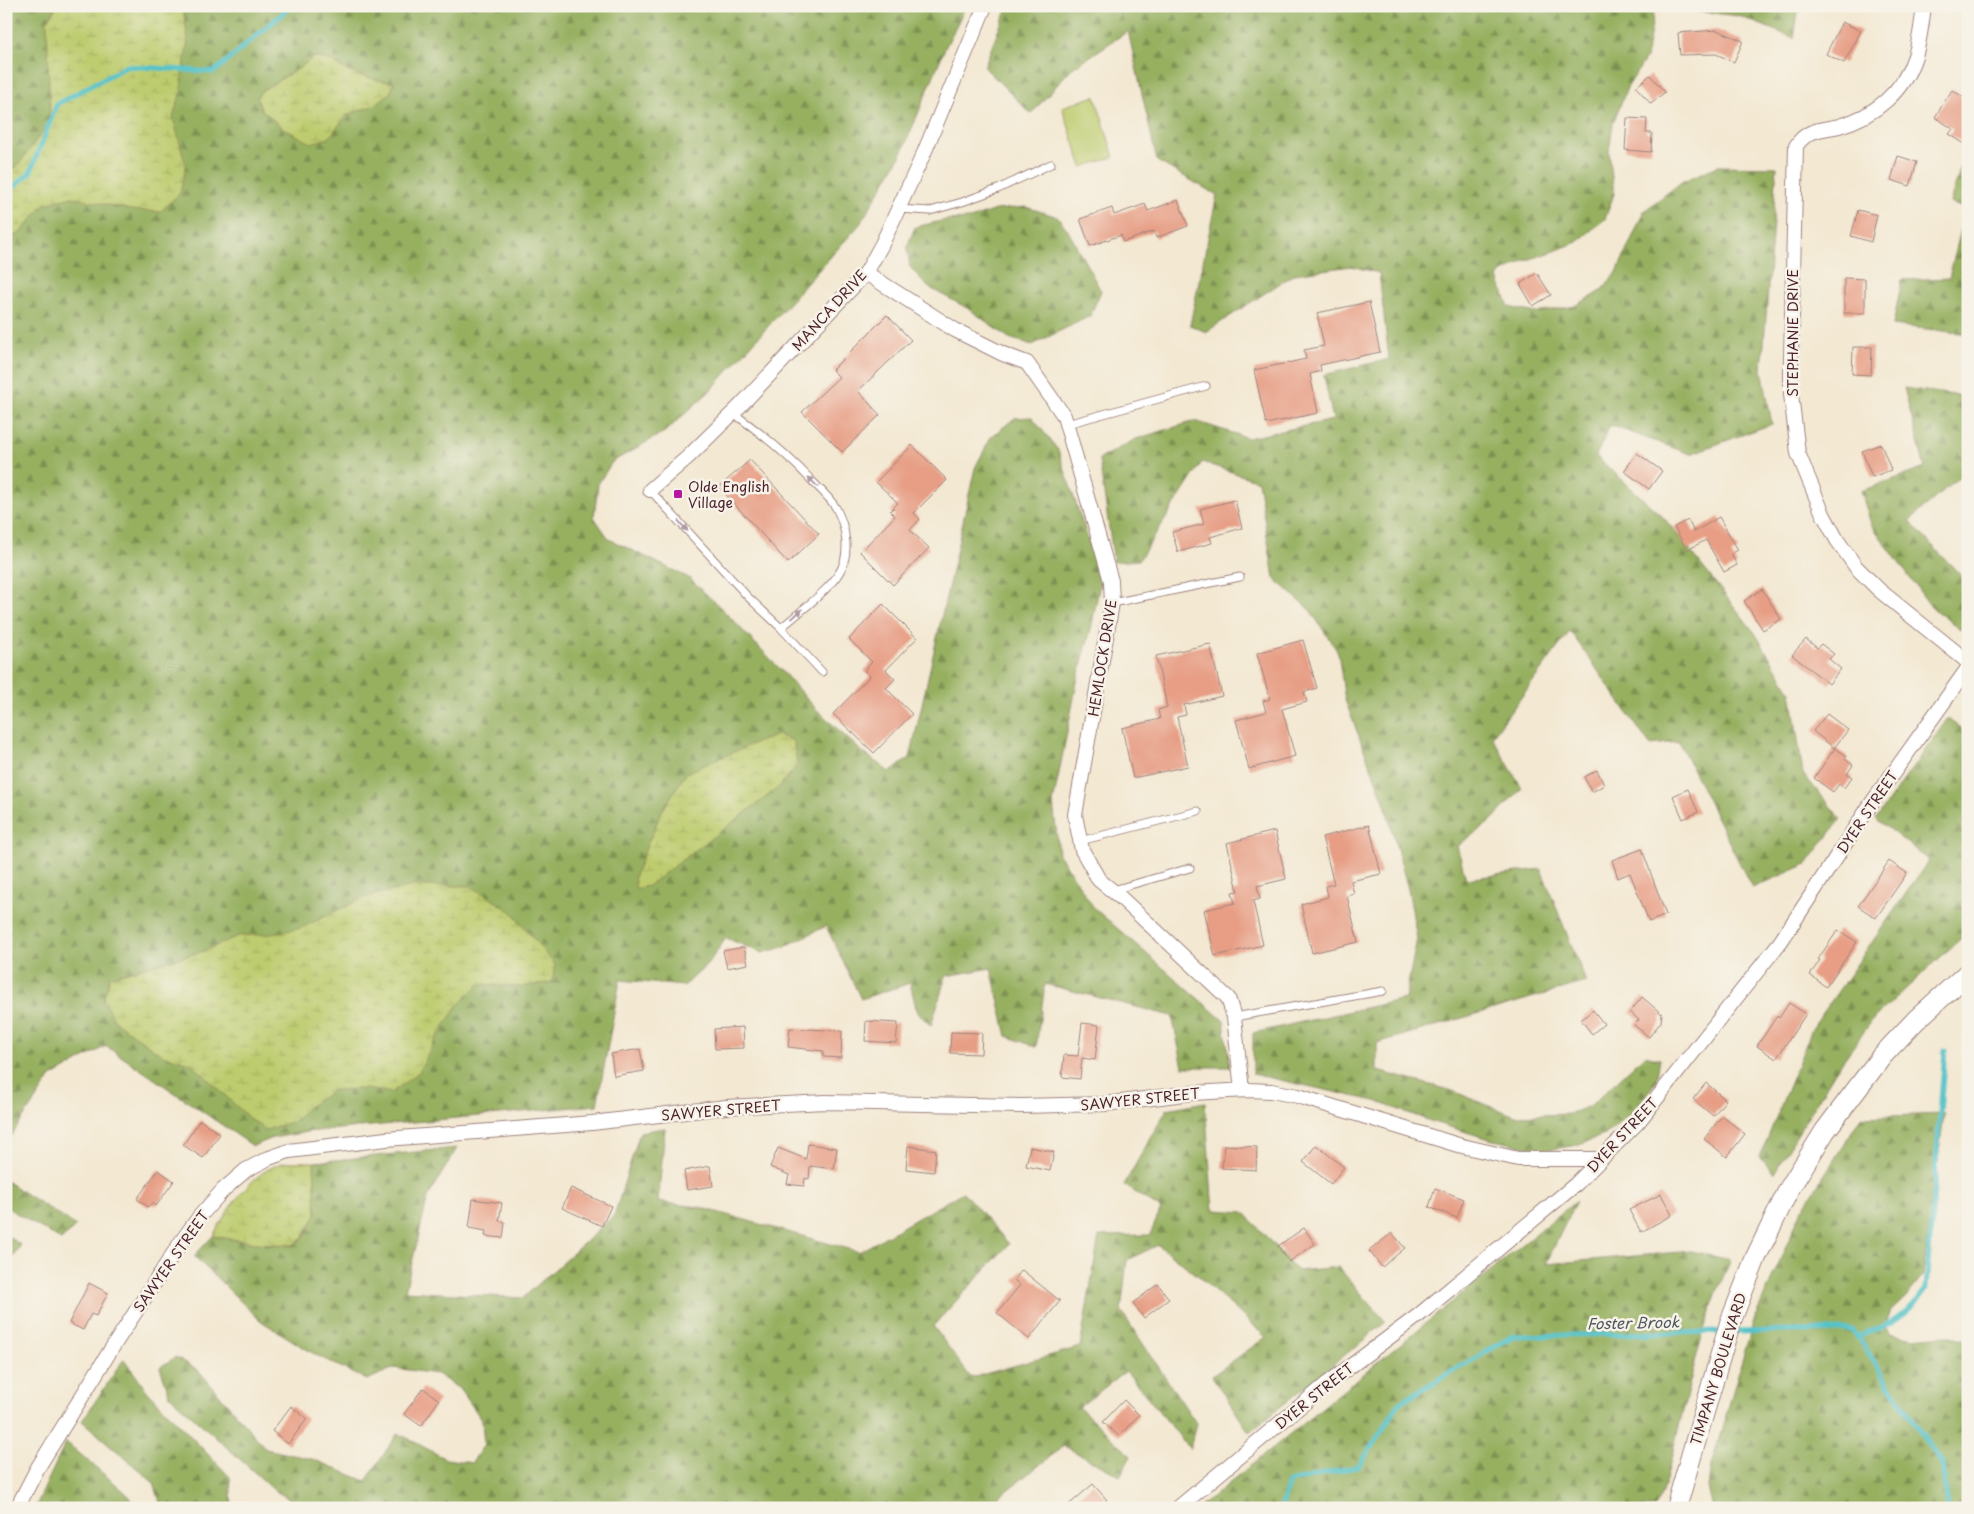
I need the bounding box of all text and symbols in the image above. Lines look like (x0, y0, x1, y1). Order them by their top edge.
street label: MANCA DRIVE (787, 264, 871, 355)
street label: STEPHANIE DRIVE (1782, 269, 1803, 397)
place label: Olde English Village (688, 476, 770, 513)
one-way arrow (807, 476, 819, 488)
marker: Olde English Village (672, 488, 684, 500)
one-way arrow (677, 519, 689, 531)
street label: HEMLOCK DRIVE (1082, 598, 1122, 718)
one-way arrow (790, 608, 802, 620)
street label: DYER STREET (1832, 766, 1903, 857)
street label: SAWYER STREET (1079, 1082, 1201, 1116)
street label: DYER STREET (1582, 1093, 1663, 1177)
street label: SAWYER STREET (660, 1094, 782, 1126)
street label: SAWYER STREET (128, 1206, 214, 1316)
street label: TIMPANY BOULEVARD (1685, 1290, 1751, 1448)
water label: Foster Brook (1587, 1310, 1681, 1334)
street label: DYER STREET (1270, 1358, 1358, 1434)

